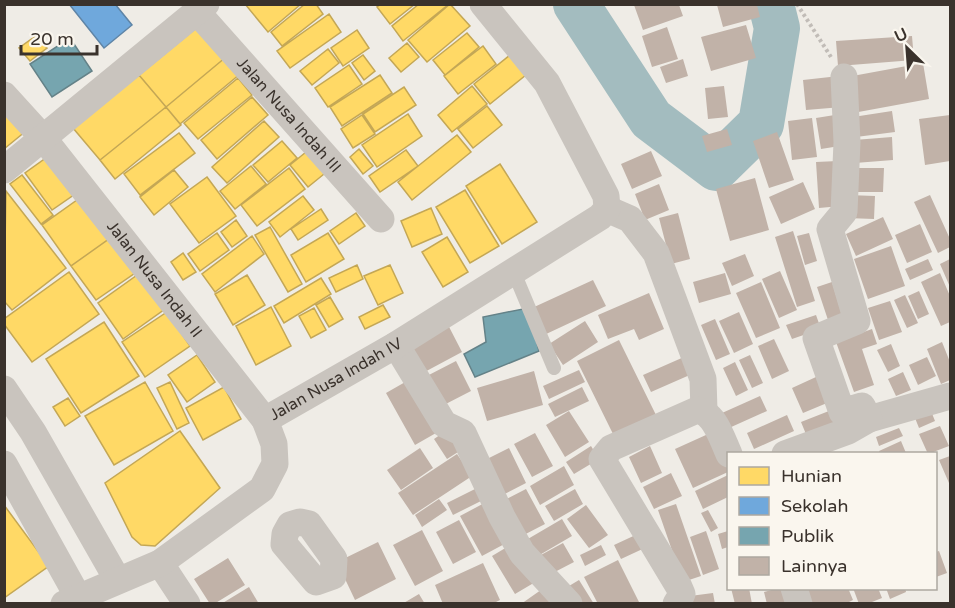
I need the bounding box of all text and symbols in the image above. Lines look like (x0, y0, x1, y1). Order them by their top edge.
scale bar (21, 18, 98, 56)
north arrow (877, 18, 937, 78)
text: U (891, 24, 911, 47)
text: 20 m (30, 28, 74, 50)
street label: Jalan Nusa Indah III (232, 53, 345, 177)
street label: Jalan Nusa Indah II (102, 217, 206, 342)
street label: Jalan Nusa Indah IV (266, 334, 406, 425)
legend (727, 452, 937, 590)
text: Hunian (781, 465, 842, 487)
text: Sekolah (781, 495, 848, 517)
text: Publik (781, 525, 834, 547)
text: Lainnya (781, 555, 847, 577)

